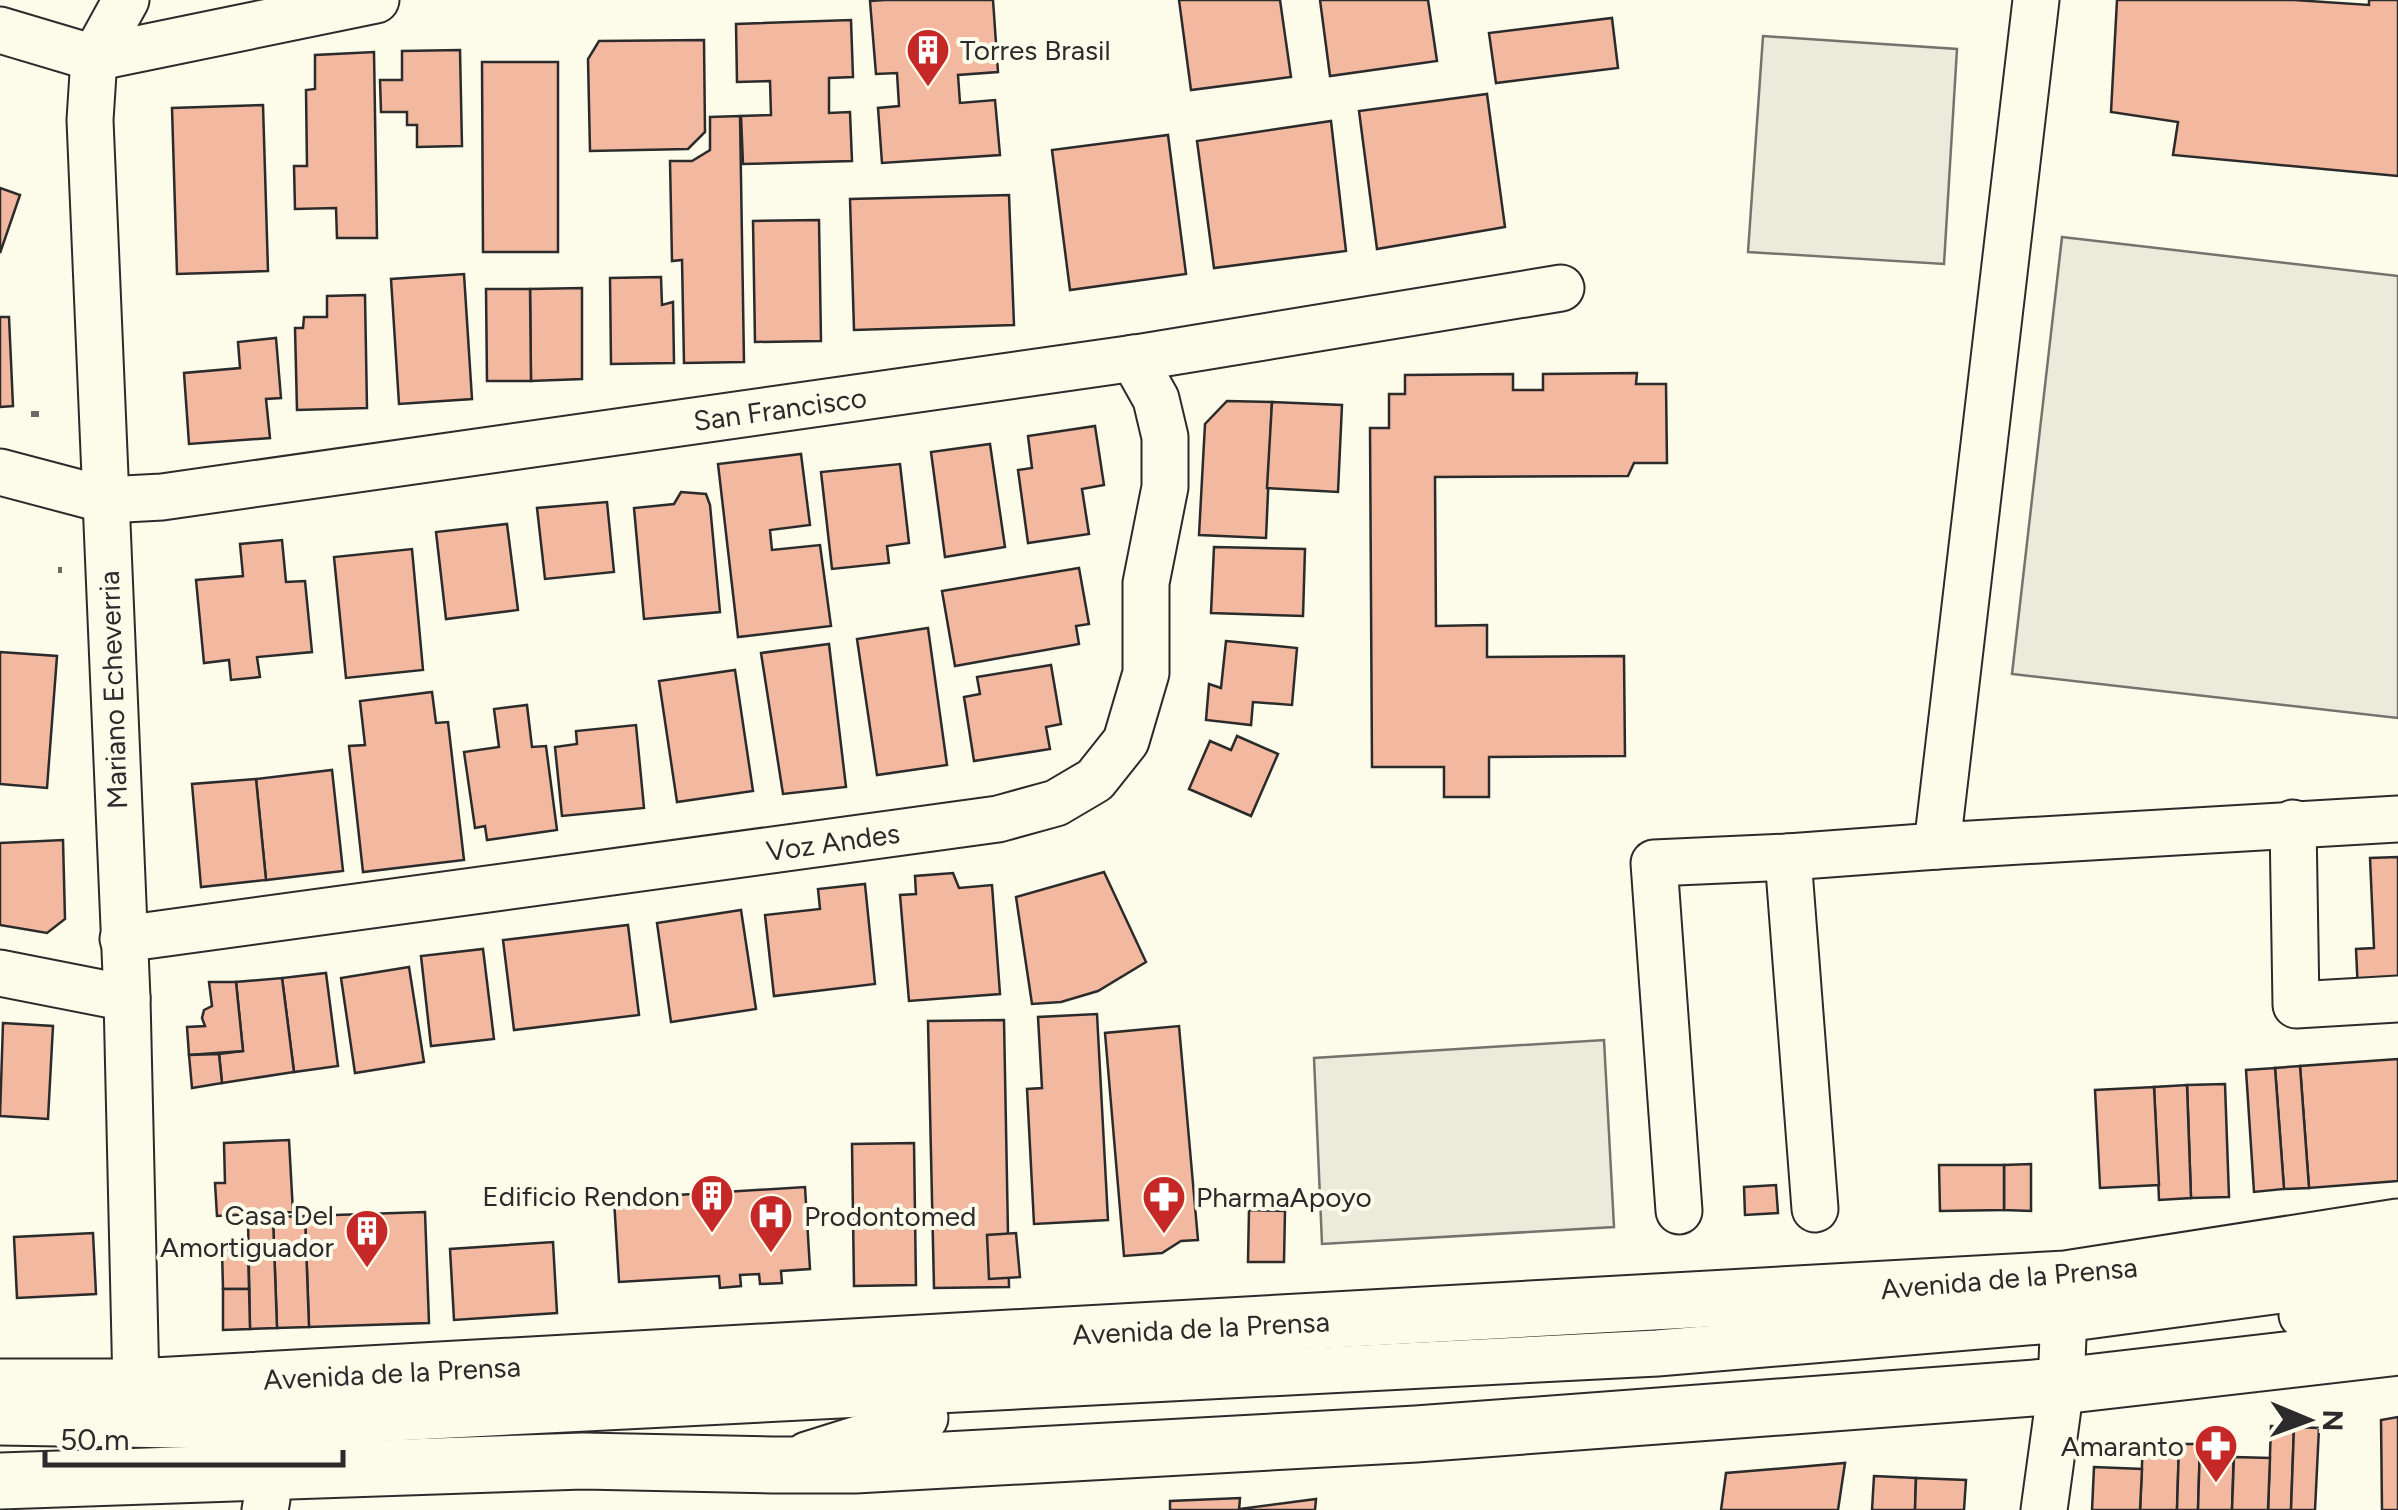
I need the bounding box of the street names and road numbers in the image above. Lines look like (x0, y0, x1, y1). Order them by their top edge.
street label: San Francisco (691, 380, 869, 438)
street label: Mariano Echeverria (92, 570, 134, 810)
street label: Voz Andes (764, 816, 902, 868)
street label: Avenida de la Prensa (1879, 1250, 2139, 1306)
street label: Avenida de la Prensa (1071, 1304, 1331, 1352)
street label: Avenida de la Prensa (262, 1349, 522, 1397)

